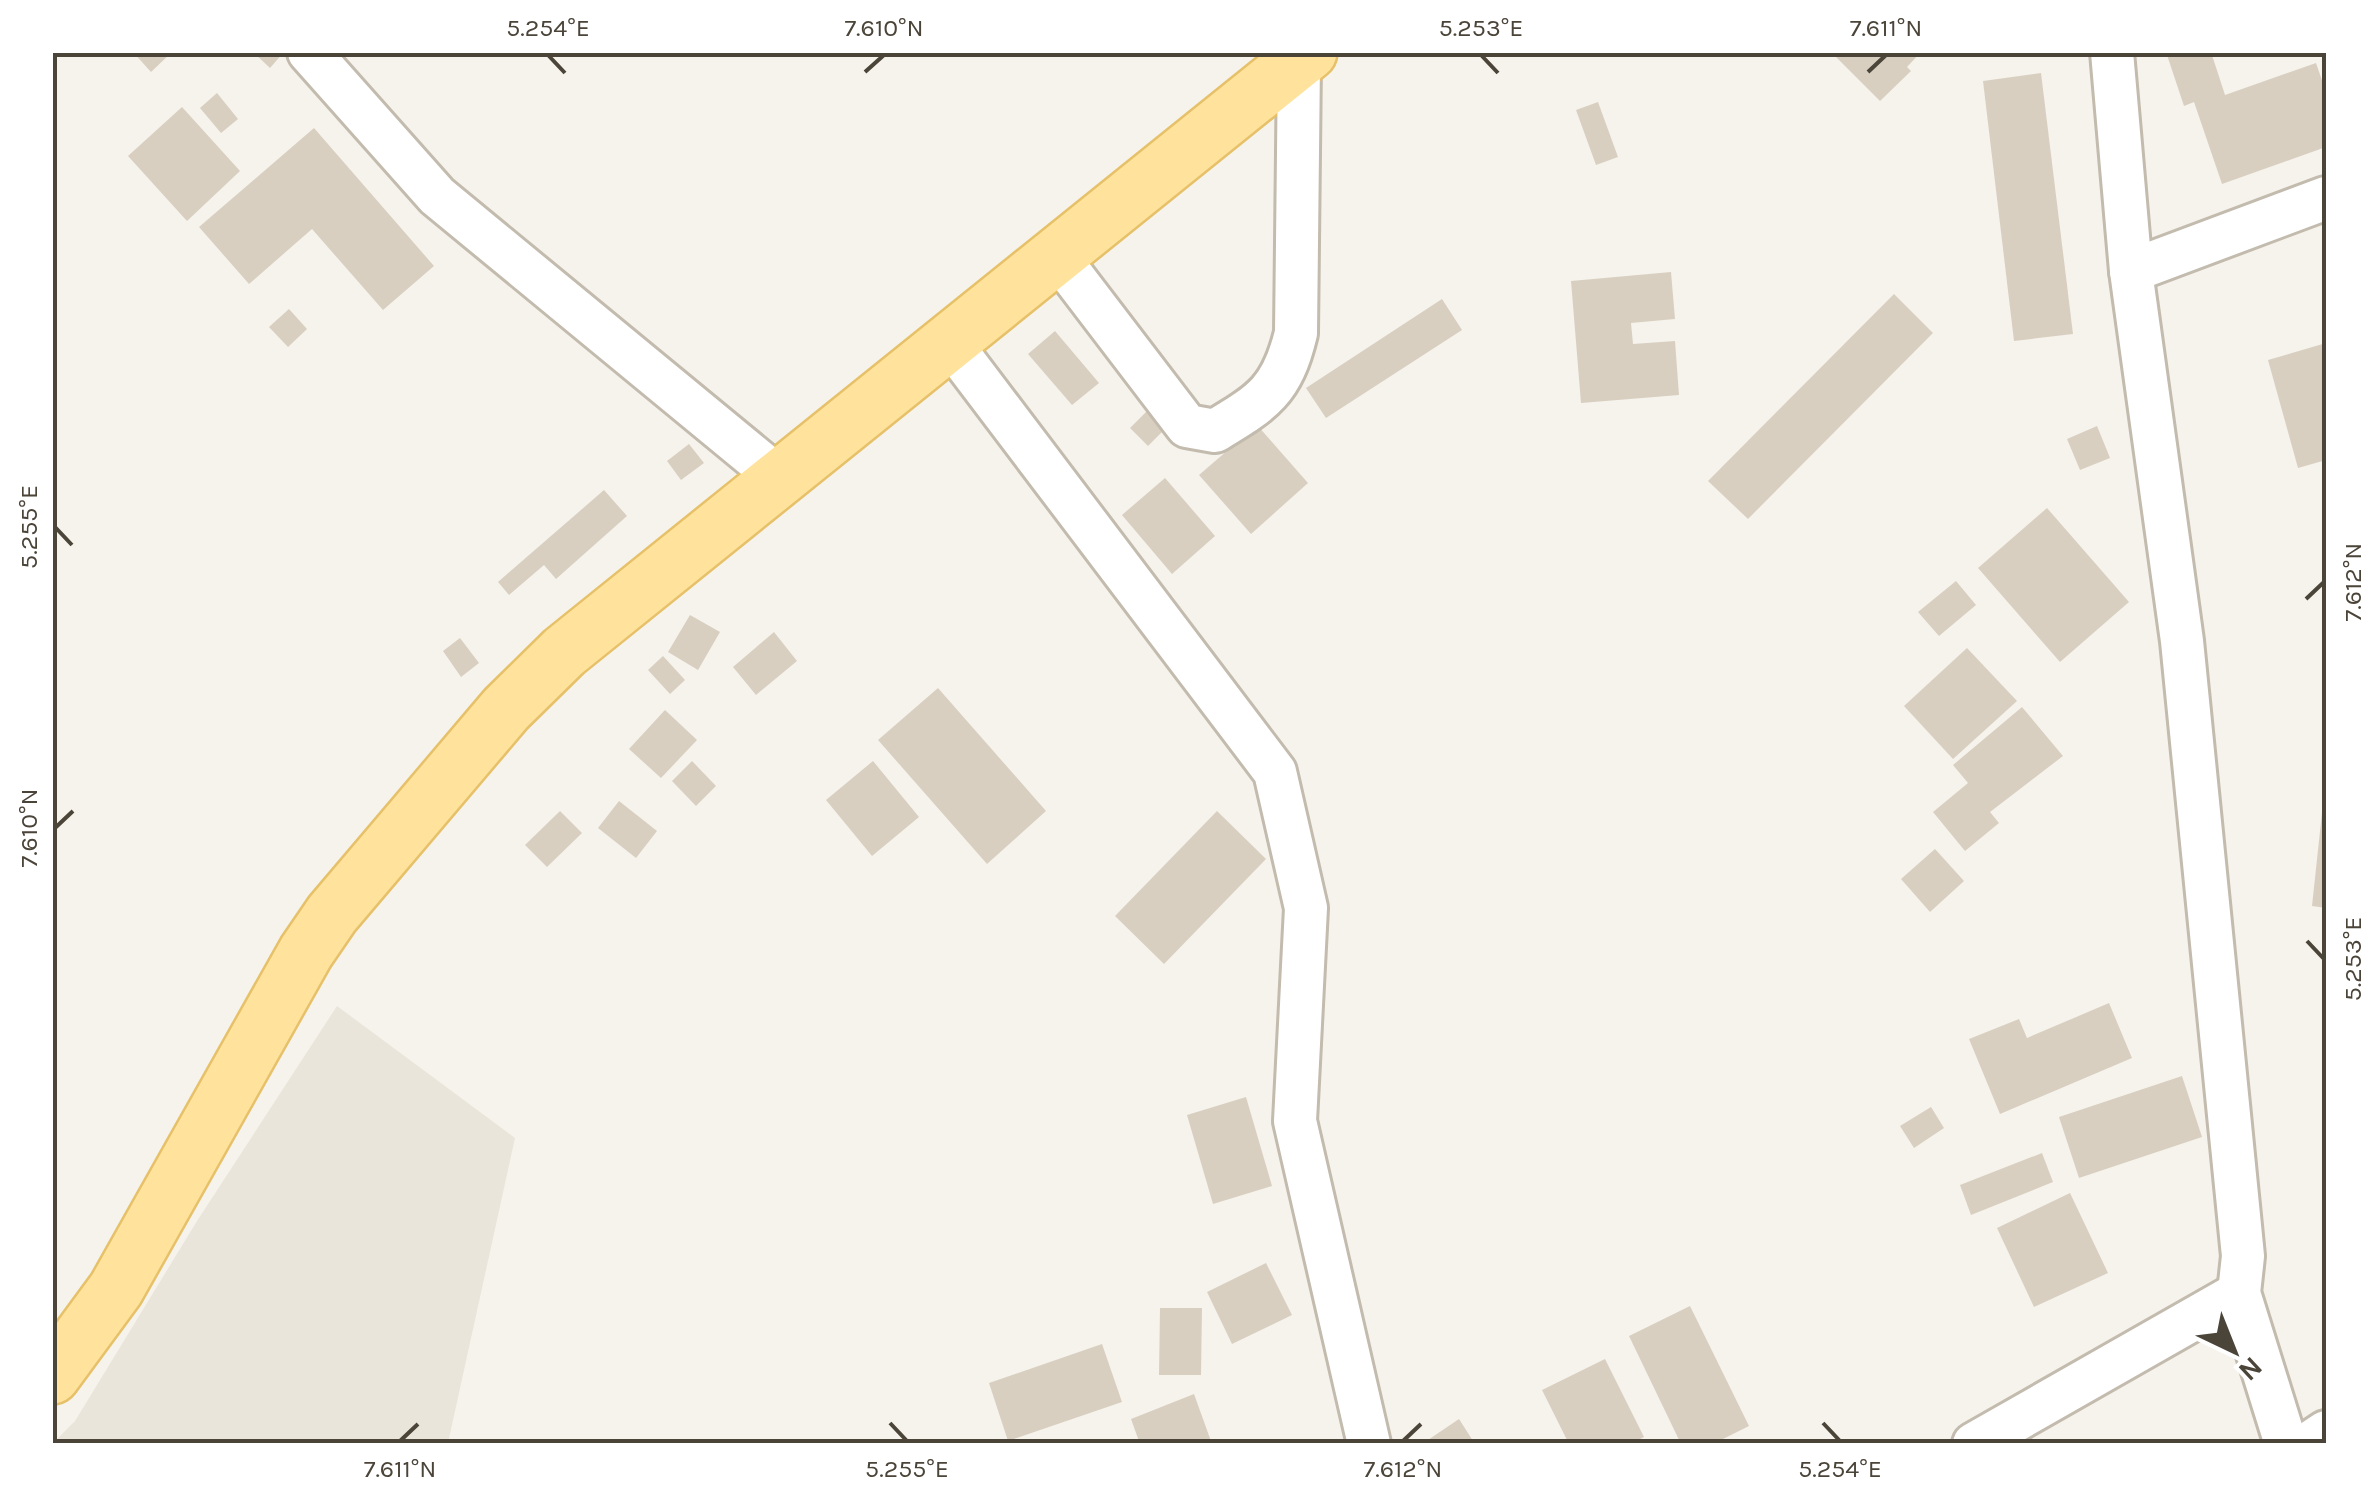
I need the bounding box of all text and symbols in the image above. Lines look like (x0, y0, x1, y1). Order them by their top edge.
text: 5.254°E (506, 13, 590, 42)
text: 7.610°N (844, 13, 924, 42)
text: 5.253°E (1439, 13, 1523, 42)
text: 7.611°N (1850, 13, 1922, 42)
text: 5.255°E (14, 485, 43, 569)
text: 7.612°N (2338, 543, 2367, 621)
text: 7.610°N (14, 788, 43, 868)
text: 5.253°E (2338, 917, 2367, 1001)
north arrow (2184, 1301, 2284, 1401)
text: N (2232, 1350, 2269, 1388)
text: 7.611°N (364, 1454, 436, 1483)
text: 5.255°E (865, 1454, 949, 1483)
text: 7.612°N (1364, 1454, 1442, 1483)
text: 5.254°E (1798, 1454, 1882, 1483)

